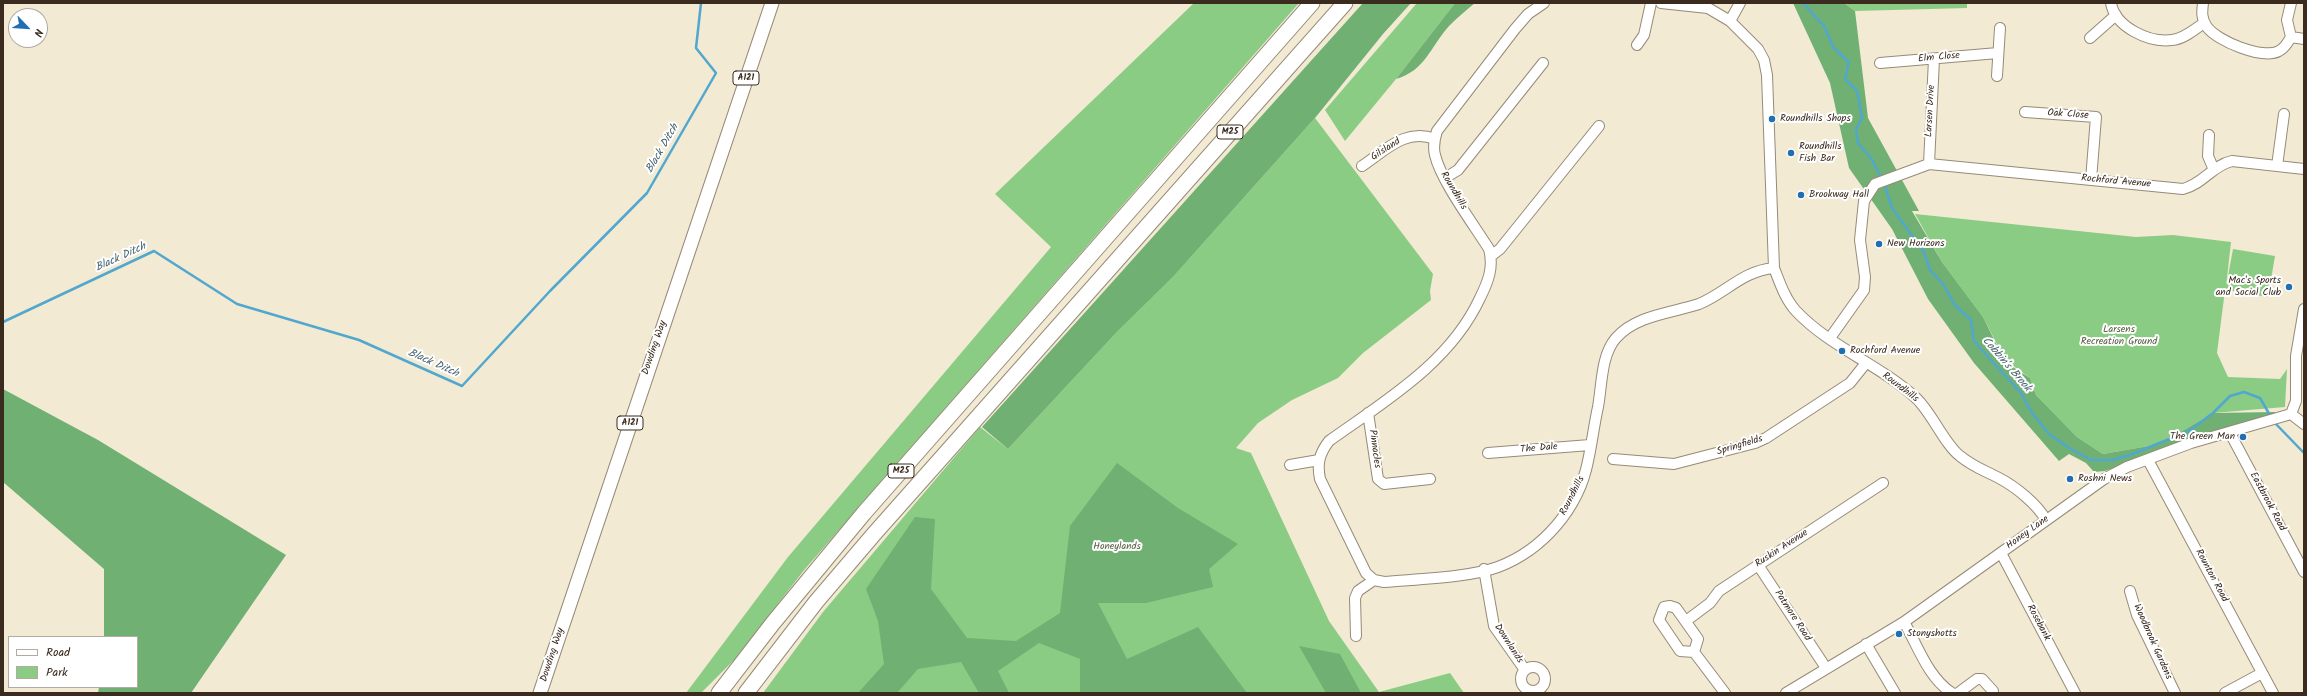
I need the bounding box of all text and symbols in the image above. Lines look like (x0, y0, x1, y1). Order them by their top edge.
north arrow (8, 8, 48, 48)
text: N (28, 26, 48, 40)
street label: Elm Close (1918, 50, 1960, 66)
road number: A121 (733, 71, 759, 85)
street label: Larsen Drive (1924, 85, 1938, 137)
street label: Oak Close (2047, 108, 2089, 122)
place label: Roundhills Shops (1780, 113, 1851, 125)
marker: Roundhills Shops (1767, 114, 1777, 124)
water label: Black Ditch (644, 122, 682, 176)
road number: M25 (1217, 125, 1243, 139)
street label: Gilsland (1369, 136, 1403, 164)
place label: Roundhills Fish Bar (1799, 141, 1841, 164)
marker: Roundhills Fish Bar (1786, 148, 1796, 158)
street label: Roundhills (1437, 170, 1469, 212)
street label: Rochford Avenue (2081, 173, 2151, 191)
place label: Brookway Hall (1809, 189, 1869, 201)
marker: Brookway Hall (1796, 190, 1806, 200)
place label: New Horizons (1887, 238, 1944, 250)
marker: New Horizons (1874, 239, 1884, 249)
water label: Black Ditch (94, 241, 148, 275)
place label: Mac's Sports and Social Club (2216, 275, 2281, 298)
marker: Mac's Sports and Social Club (2284, 282, 2294, 292)
street label: Dowding Way (640, 319, 670, 377)
park label: Larsens Recreation Ground (2081, 324, 2157, 348)
water label: Cobbin's Brook (1979, 335, 2033, 395)
place label: Rochford Avenue (1850, 345, 1920, 357)
marker: Rochford Avenue (1837, 346, 1847, 356)
water label: Black Ditch (406, 347, 460, 381)
street label: Roundhills (1879, 370, 1921, 406)
road number: A121 (617, 416, 643, 430)
street label: Pinnacles (1365, 429, 1383, 469)
place label: The Green Man (2170, 431, 2235, 443)
marker: The Green Man (2238, 432, 2248, 442)
street label: Springfields (1716, 433, 1764, 459)
street label: The Dale (1520, 441, 1558, 457)
road number: M25 (888, 464, 914, 478)
street label: Eastbrook Road (2246, 470, 2288, 534)
place label: Roshni News (2078, 473, 2132, 485)
street label: Roundhills (1558, 474, 1588, 518)
marker: Roshni News (2065, 474, 2075, 484)
street label: Honey Lane (2004, 514, 2052, 552)
street label: Ruskin Avenue (1753, 527, 1811, 571)
park label: Honeylands (1093, 541, 1141, 553)
street label: Rounton Road (2192, 547, 2230, 605)
street label: Patmore Road (1771, 588, 1813, 644)
street label: Woodbrook Gardens (2130, 602, 2174, 682)
street label: Rosebank (2024, 603, 2052, 643)
street label: Downlands (1491, 622, 1525, 666)
street label: Dowding Way (539, 626, 567, 684)
place label: Stonyshotts (1907, 628, 1957, 640)
marker: Stonyshotts (1894, 629, 1904, 639)
legend (8, 636, 138, 688)
text: Road (46, 643, 70, 662)
text: Park (46, 663, 68, 682)

